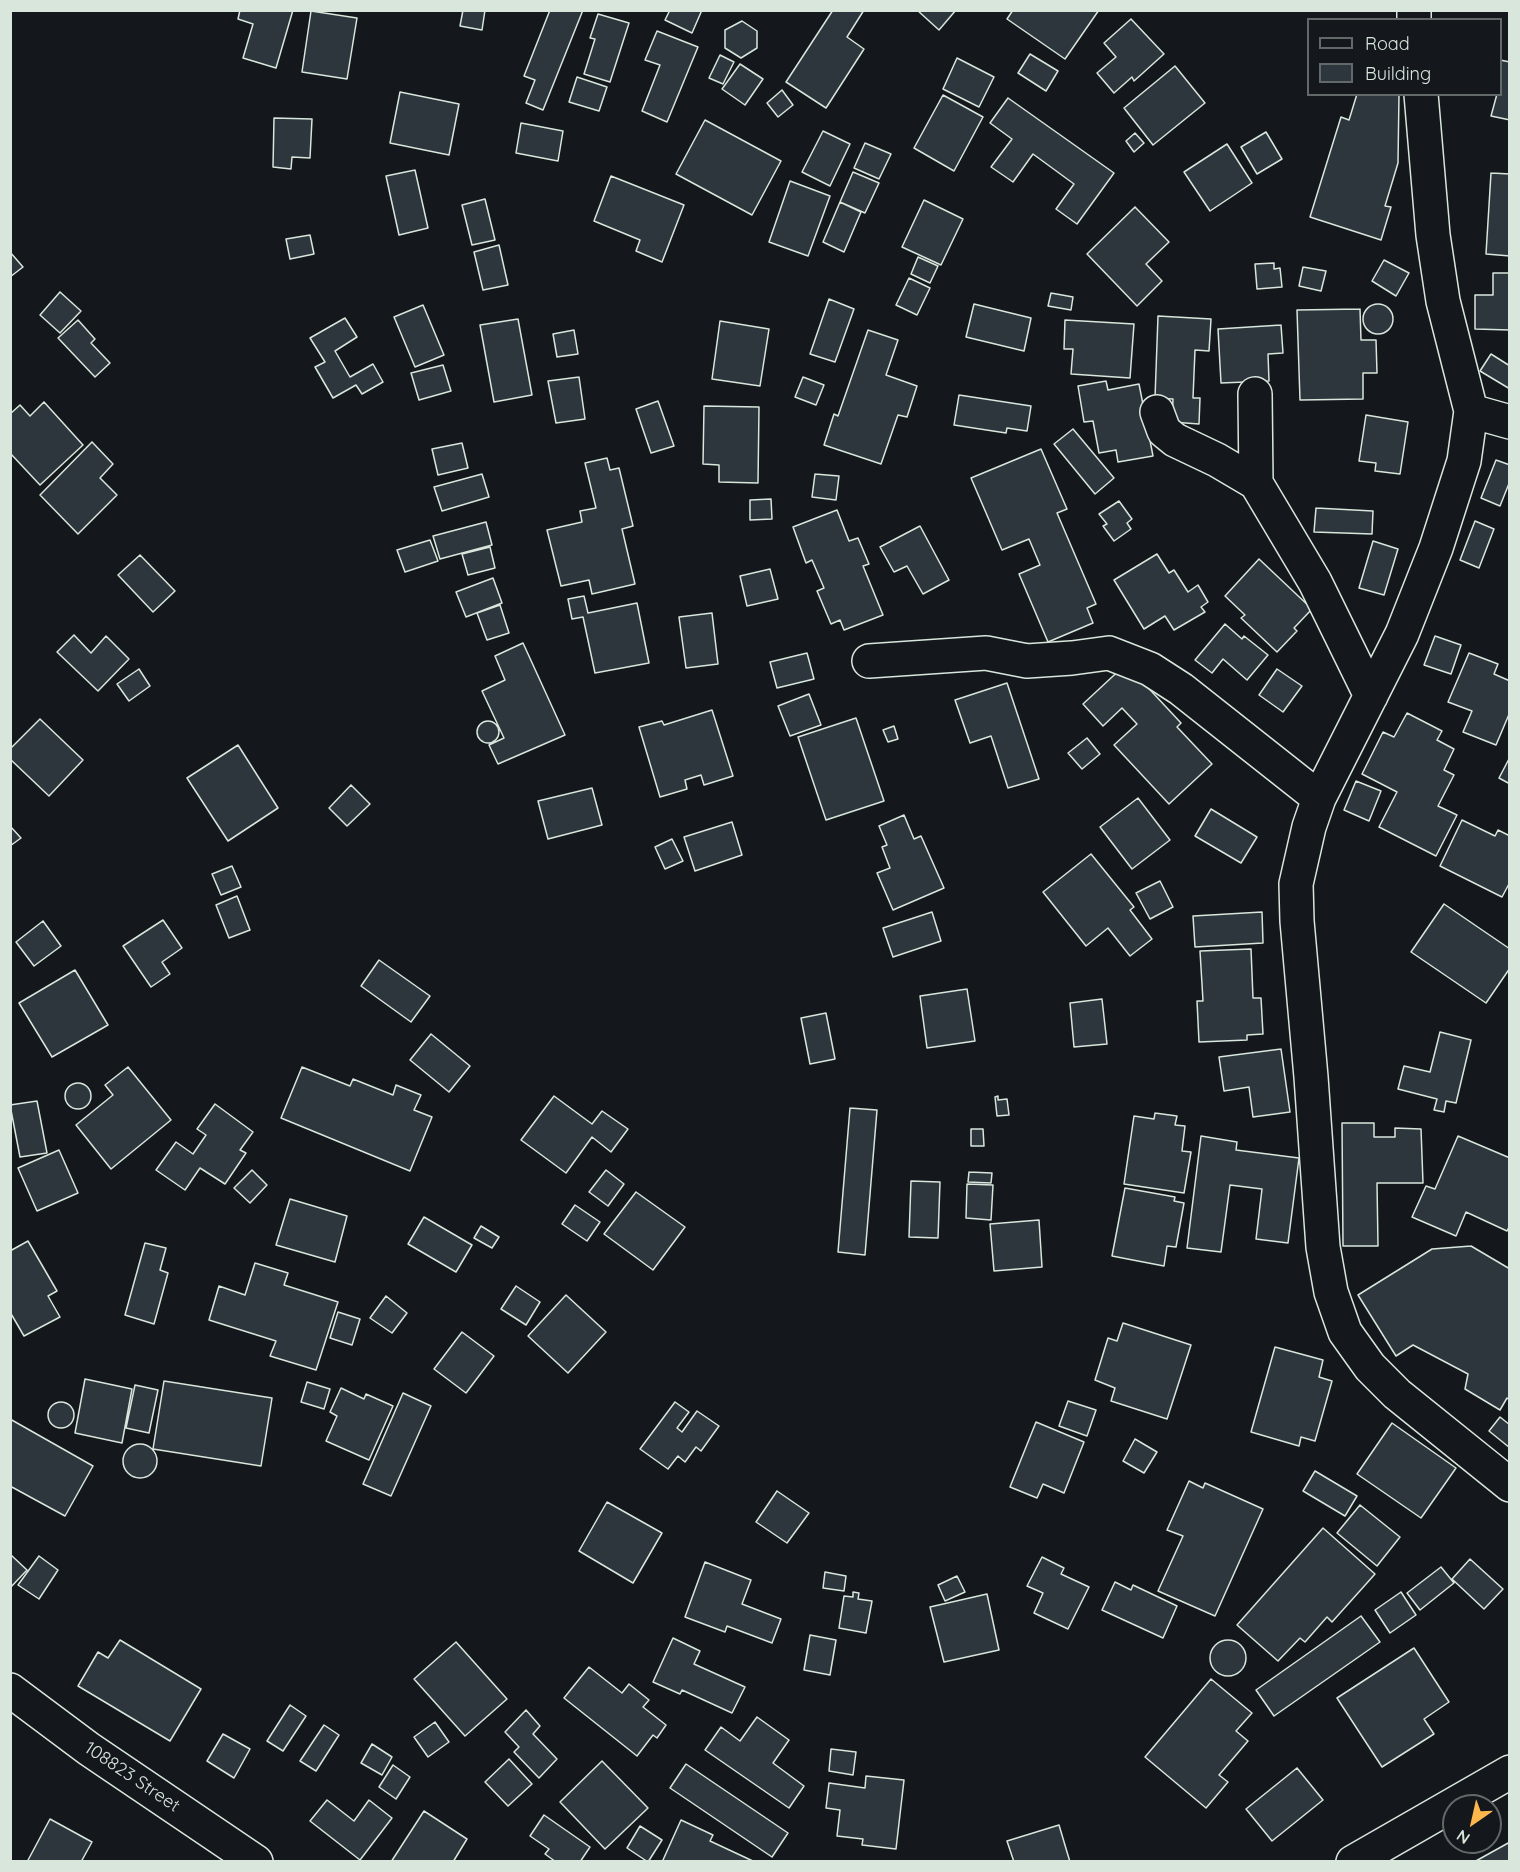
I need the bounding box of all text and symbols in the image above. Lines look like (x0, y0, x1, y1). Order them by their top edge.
legend (1307, 18, 1502, 96)
text: Road (1365, 32, 1410, 55)
text: Building (1365, 62, 1431, 85)
street label: 108823 Street (80, 1737, 184, 1817)
north arrow (1442, 1794, 1502, 1854)
text: N (1453, 1826, 1474, 1849)

